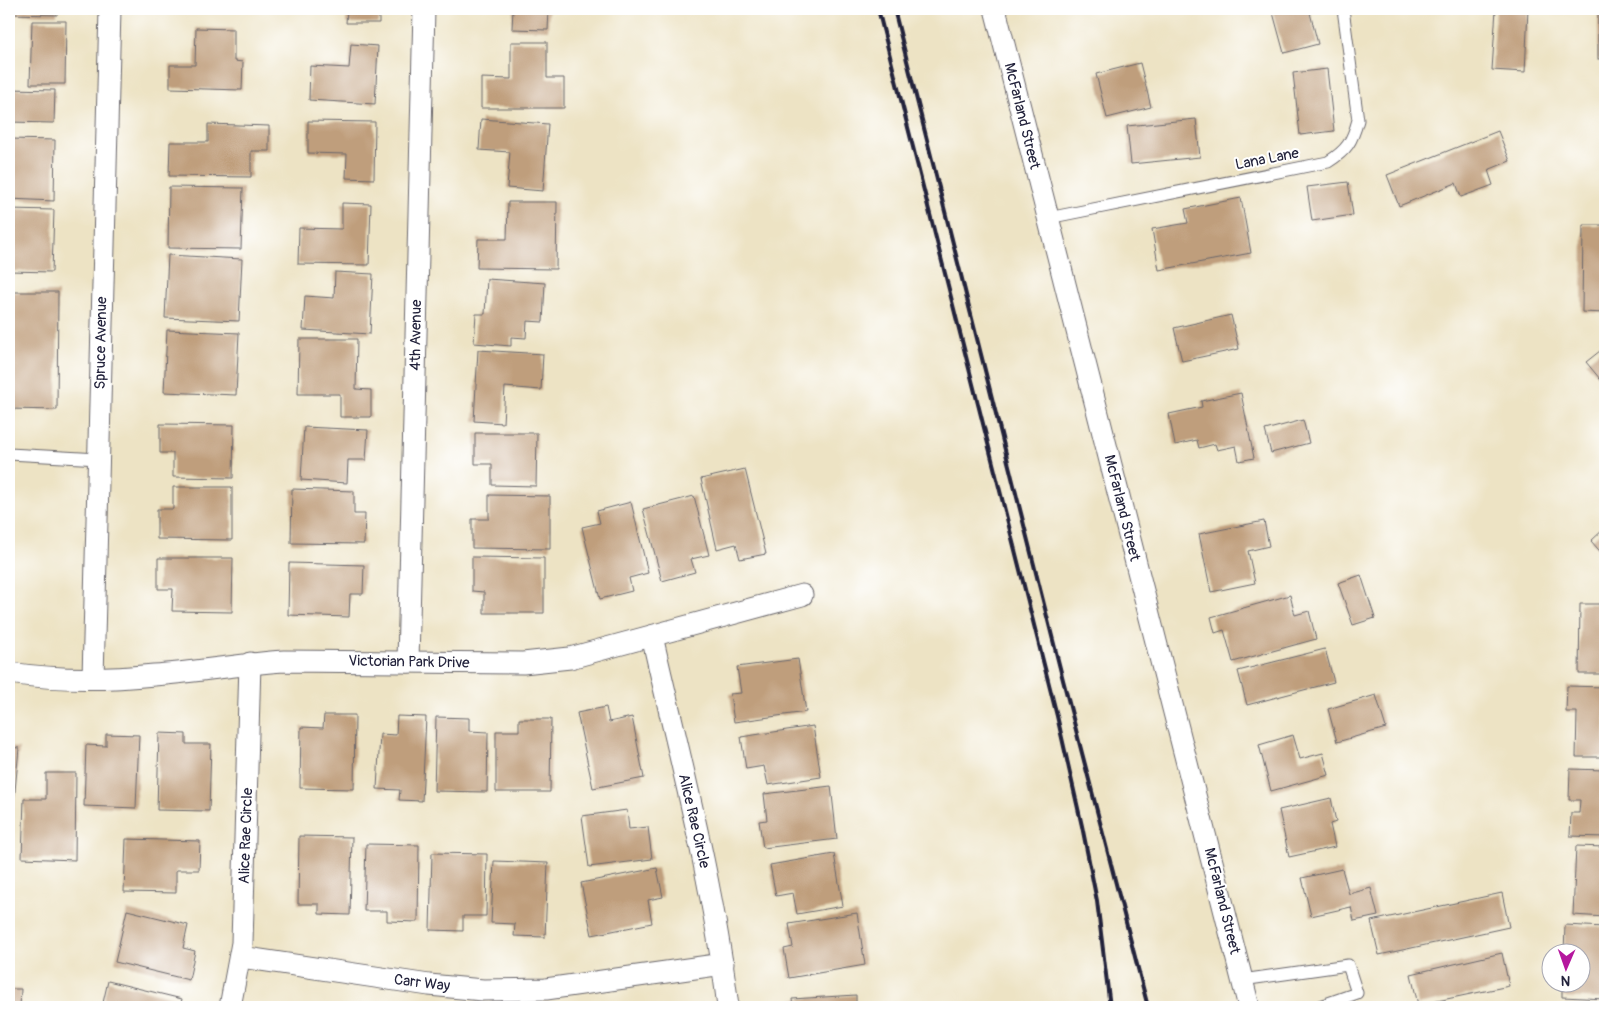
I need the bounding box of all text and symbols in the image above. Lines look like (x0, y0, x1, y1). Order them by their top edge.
street label: McFarland Street (1000, 61, 1045, 172)
street label: Lana Lane (1233, 143, 1301, 174)
street label: Spruce Avenue (91, 296, 111, 390)
street label: 4th Avenue (406, 299, 426, 371)
street label: McFarland Street (1100, 453, 1145, 564)
street label: Victorian Park Drive (348, 651, 470, 673)
street label: Alice Rae Circle (674, 772, 714, 871)
street label: Alice Rae Circle (235, 787, 257, 885)
street label: McFarland Street (1200, 846, 1245, 957)
north arrow (1542, 944, 1592, 994)
street label: Carr Way (393, 970, 452, 996)
text: N (1561, 972, 1571, 989)

